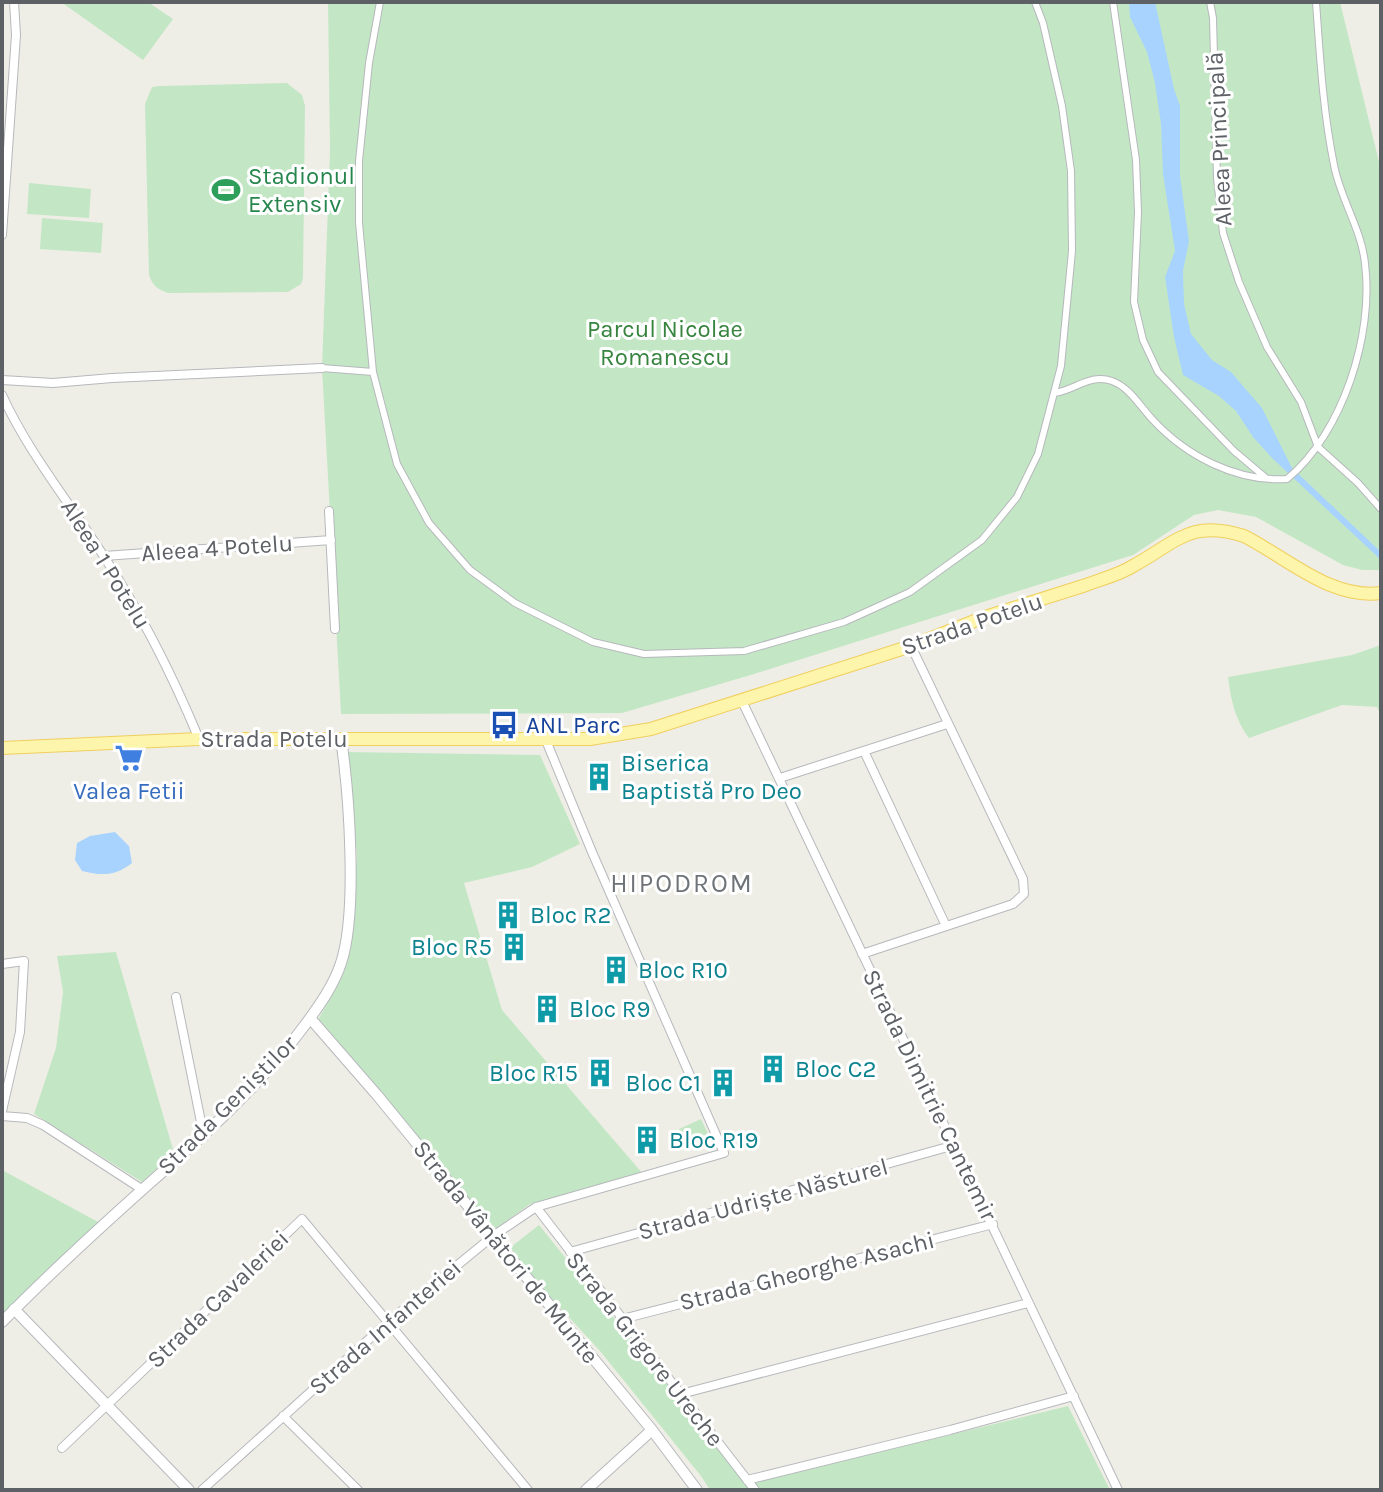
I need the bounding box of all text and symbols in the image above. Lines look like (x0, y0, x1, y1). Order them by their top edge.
street label: Aleea Principală (1200, 51, 1238, 227)
place label: Stadionul Extensiv (248, 162, 355, 218)
sports icon: Stadionul Extensiv (211, 175, 241, 205)
park label: Parcul Nicolae Romanescu (587, 315, 743, 371)
street label: Aleea 1 Potelu (55, 494, 157, 634)
street label: Aleea 4 Potelu (140, 529, 294, 567)
street label: Strada Potelu (898, 587, 1046, 661)
bus stop icon: ANL Parc (489, 710, 519, 740)
place label: ANL Parc (526, 711, 621, 739)
street label: Strada Potelu (200, 725, 348, 753)
supermarket icon: Valea Fetii (114, 743, 144, 773)
place label: Biserica Baptistă Pro Deo (621, 749, 802, 805)
building icon: Biserica Baptistă Pro Deo (584, 762, 614, 792)
place label: Valea Fetii (73, 777, 185, 805)
district label: HIPODROM (610, 868, 754, 899)
building icon: Bloc R2 (493, 900, 523, 930)
place label: Bloc R2 (530, 901, 611, 929)
building icon: Bloc R5 (499, 932, 529, 962)
place label: Bloc R5 (411, 933, 492, 961)
building icon: Bloc R10 (601, 955, 631, 985)
place label: Bloc R10 (638, 956, 728, 984)
street label: Strada Dimitrie Cantemir (857, 965, 1003, 1225)
building icon: Bloc R9 (532, 994, 562, 1024)
place label: Bloc R9 (569, 995, 650, 1023)
street label: Strada Geniștilor (152, 1029, 303, 1180)
building icon: Bloc C2 (758, 1054, 788, 1084)
place label: Bloc C2 (795, 1055, 876, 1083)
building icon: Bloc R15 (585, 1058, 615, 1088)
place label: Bloc R15 (489, 1059, 578, 1087)
building icon: Bloc C1 (708, 1068, 738, 1098)
place label: Bloc C1 (626, 1069, 701, 1097)
building icon: Bloc R19 (632, 1125, 662, 1155)
place label: Bloc R19 (669, 1126, 758, 1154)
street label: Strada Vânători de Munte (407, 1135, 605, 1369)
street label: Strada Udriște Năsturel (635, 1152, 891, 1246)
street label: Strada Cavaleriei (141, 1224, 295, 1374)
street label: Strada Gheorghe Asachi (677, 1226, 937, 1316)
street label: Strada Grigore Ureche (560, 1246, 730, 1452)
street label: Strada Infanteriei (303, 1253, 467, 1401)

